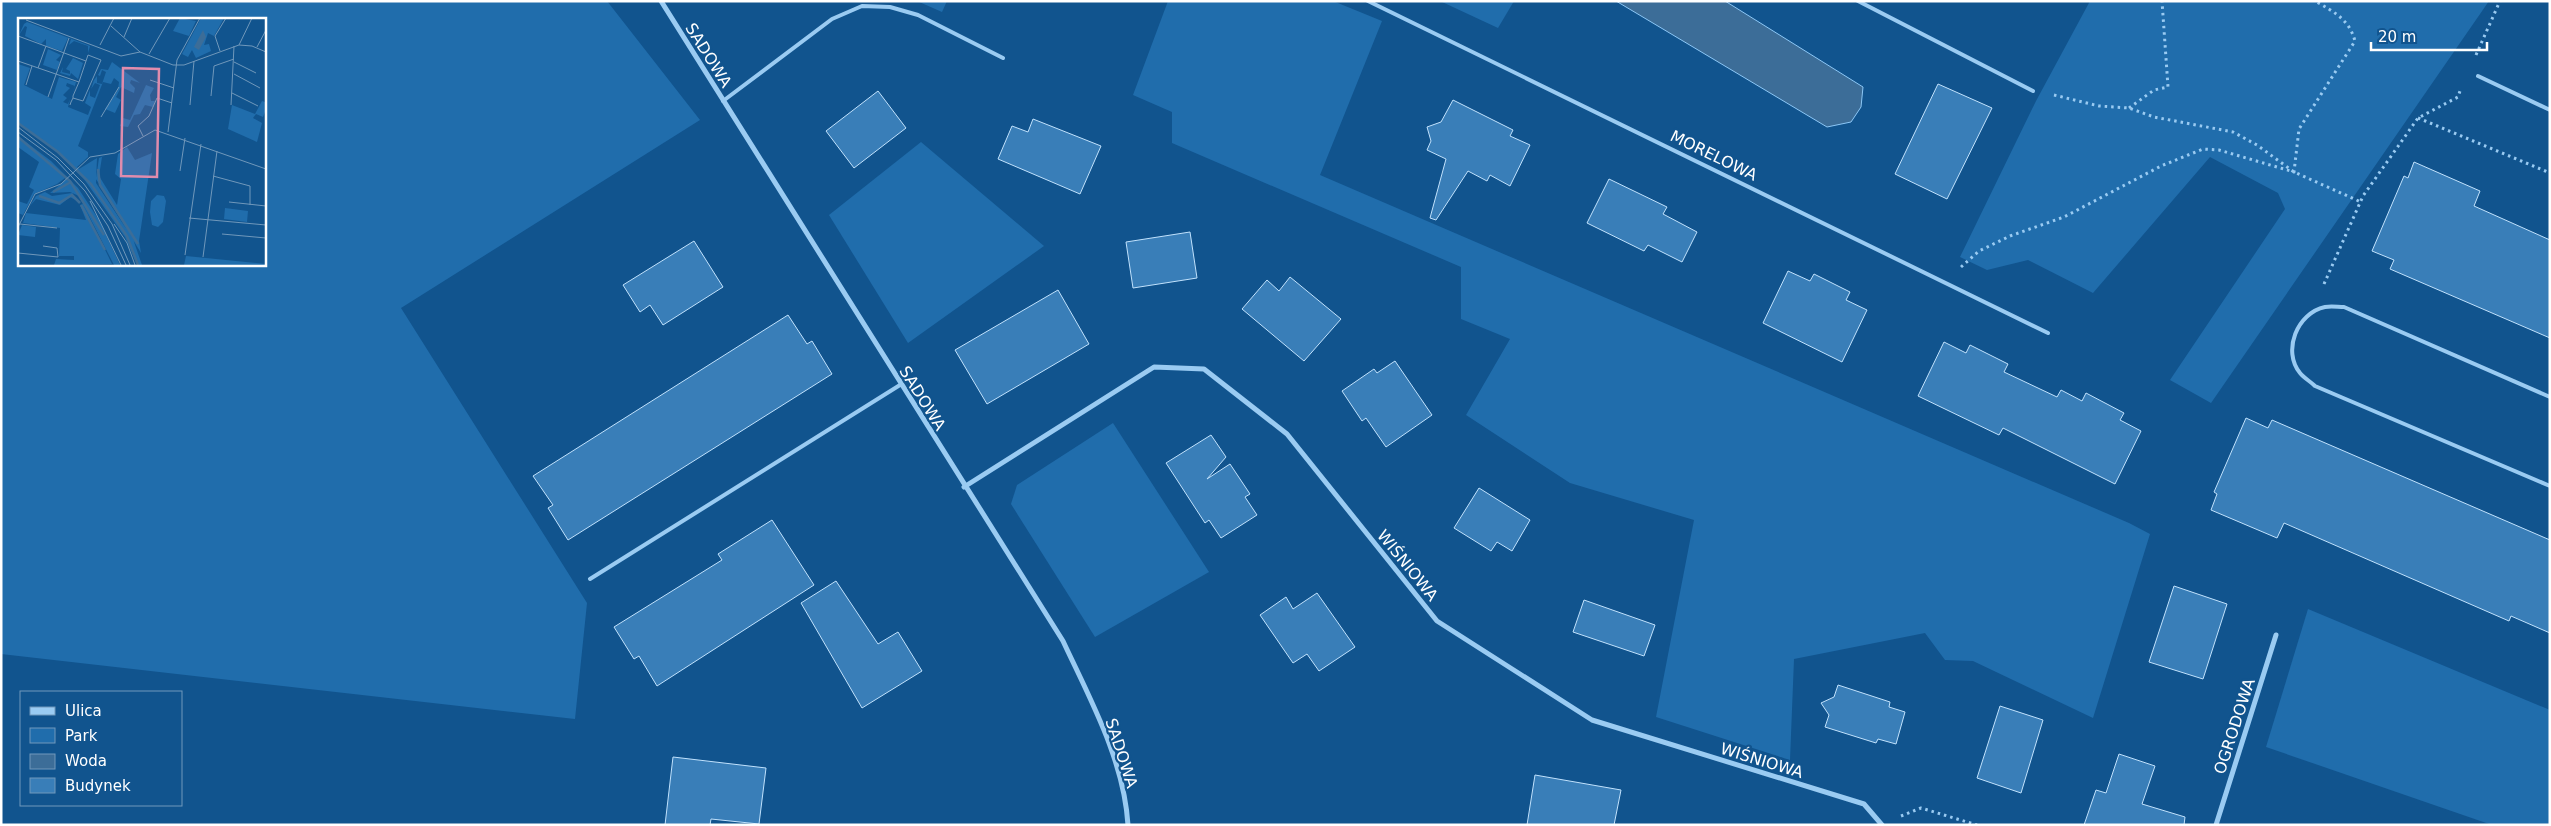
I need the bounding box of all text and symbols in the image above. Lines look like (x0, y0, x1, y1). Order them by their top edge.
inset map (18, 18, 265, 265)
street label: SADOWA (681, 20, 736, 91)
scale bar (2371, 20, 2487, 52)
text: 20 m (2378, 28, 2416, 46)
street label: MORELOWA (1667, 126, 1760, 185)
street label: SADOWA (895, 363, 950, 434)
street label: WIŚNIOWA (1373, 526, 1442, 605)
street label: OGRODOWA (2210, 676, 2259, 776)
legend (20, 691, 182, 806)
text: Ulica (65, 702, 102, 720)
street label: SADOWA (1101, 716, 1142, 790)
text: Park (65, 727, 98, 745)
street label: WIŚNIOWA (1718, 739, 1806, 782)
text: Woda (65, 752, 107, 770)
text: Budynek (65, 777, 131, 795)

